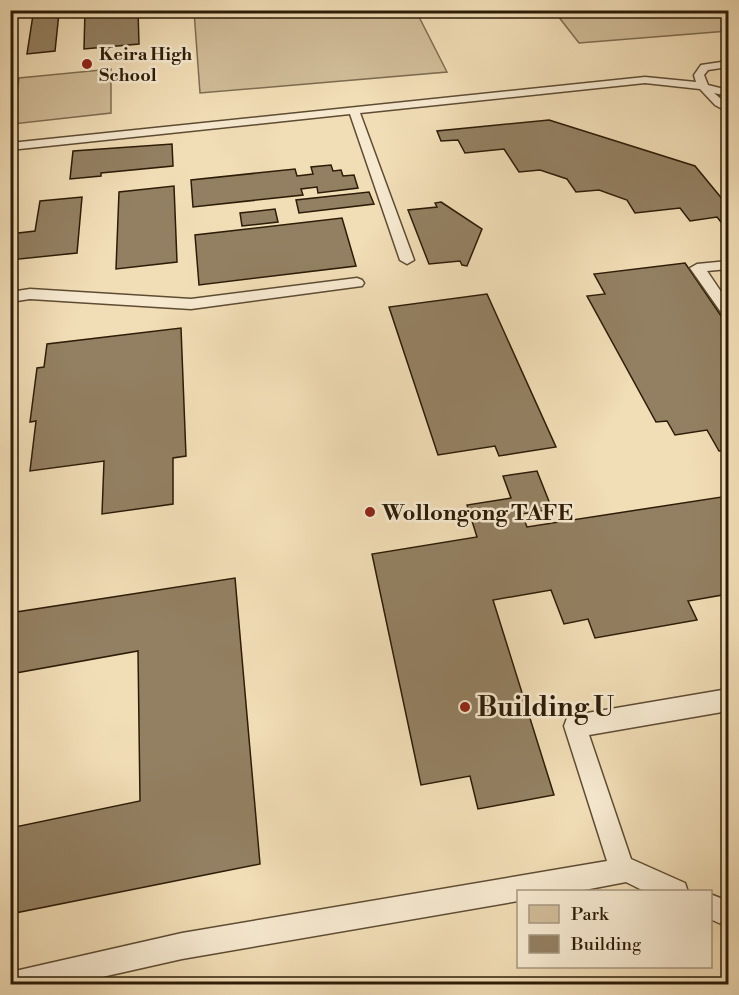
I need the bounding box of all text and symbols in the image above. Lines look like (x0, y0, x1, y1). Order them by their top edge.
place label: Keira High School (99, 43, 192, 87)
marker: Keira High School (80, 57, 94, 71)
place label: Wollongong TAFE (381, 500, 573, 527)
marker: Wollongong TAFE (363, 505, 377, 519)
place label: Building U (477, 691, 614, 725)
marker: Building U (458, 700, 472, 714)
legend (517, 890, 712, 968)
text: Park (571, 903, 610, 926)
text: Building (570, 933, 642, 956)

